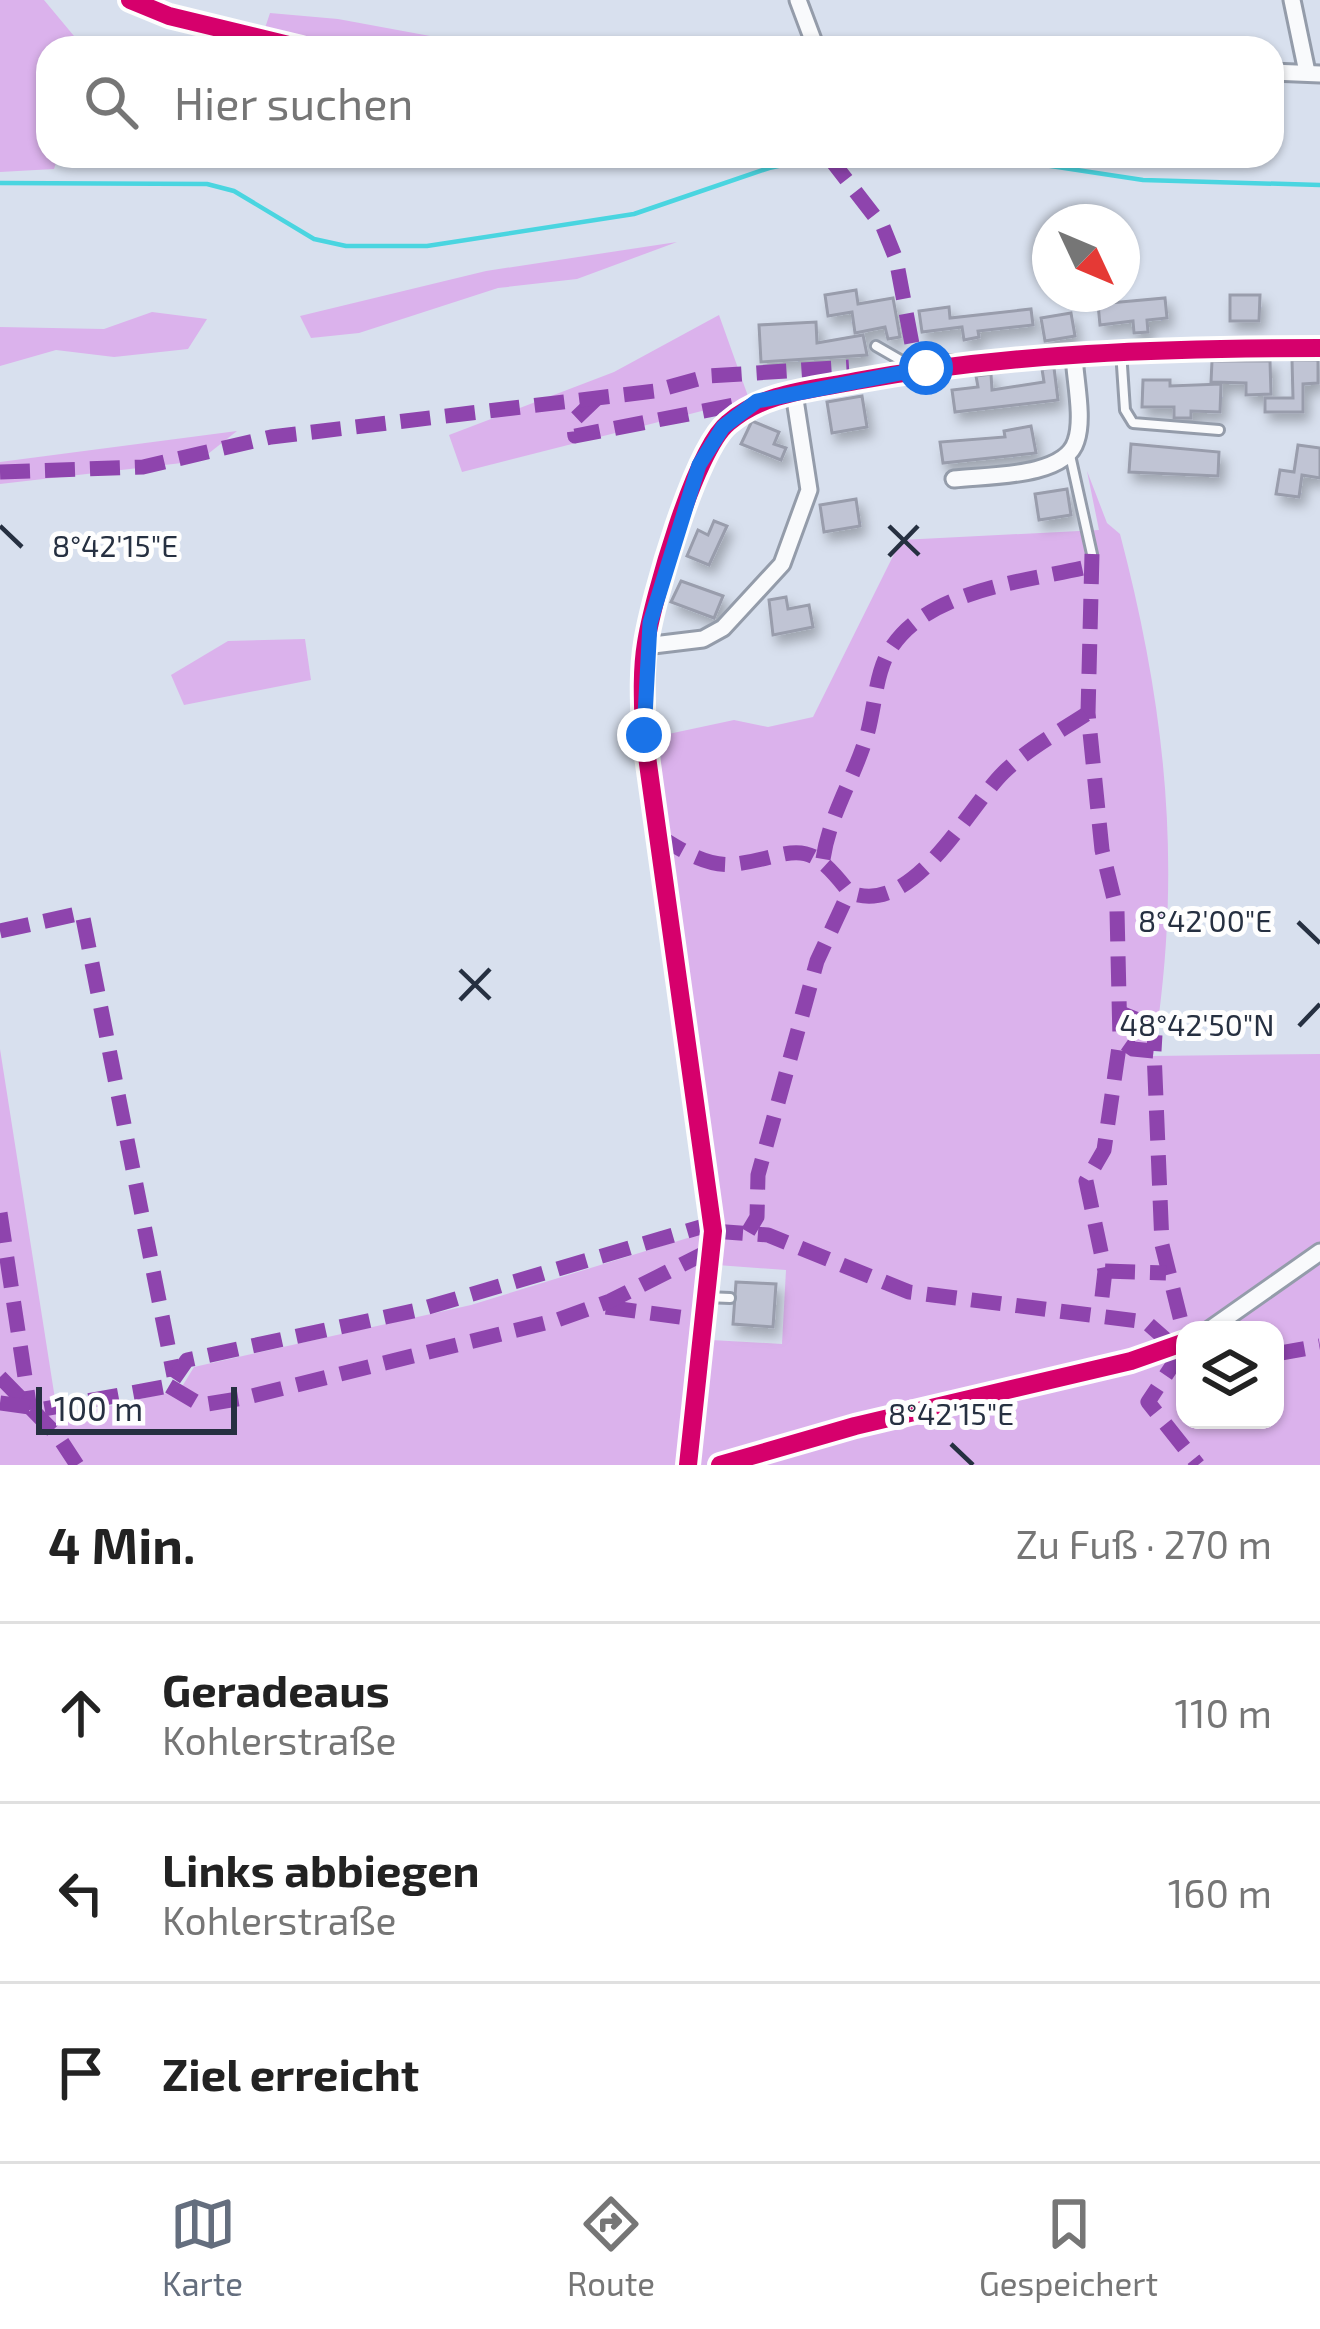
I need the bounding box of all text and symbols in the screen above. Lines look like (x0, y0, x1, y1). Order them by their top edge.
search box (36, 36, 1284, 168)
icon: search (78, 69, 144, 135)
text: Hier suchen (174, 75, 414, 129)
north arrow (1032, 204, 1140, 312)
route start (899, 341, 953, 395)
text: 8°42'15"E (52, 527, 178, 563)
route end (617, 708, 671, 762)
text: 8°42'00"E (1138, 902, 1272, 938)
text: 48°42'50"N (1119, 1006, 1275, 1042)
map controls (1176, 1321, 1284, 1429)
button: layers (1176, 1321, 1284, 1429)
scale bar (36, 1381, 237, 1434)
text: 100 m (54, 1388, 143, 1428)
text: 8°42'15"E (888, 1395, 1014, 1431)
text: 4 Min. (48, 1513, 195, 1574)
text: Zu Fuß · 270 m (1016, 1520, 1272, 1567)
text: Geradeaus (162, 1662, 390, 1716)
icon: ahead (48, 1680, 114, 1746)
text: 110 m (1175, 1689, 1272, 1736)
text: Kohlerstraße (162, 1716, 397, 1763)
text: Links abbiegen (162, 1842, 480, 1896)
icon: left (48, 1860, 114, 1926)
text: 160 m (1168, 1869, 1272, 1916)
text: Kohlerstraße (162, 1896, 397, 1943)
icon: arrive (48, 2040, 114, 2106)
text: Ziel erreicht (162, 2046, 419, 2100)
tab: Karte (162, 2191, 243, 2303)
tab: Route (567, 2191, 655, 2303)
tab: Gespeichert (979, 2191, 1158, 2303)

